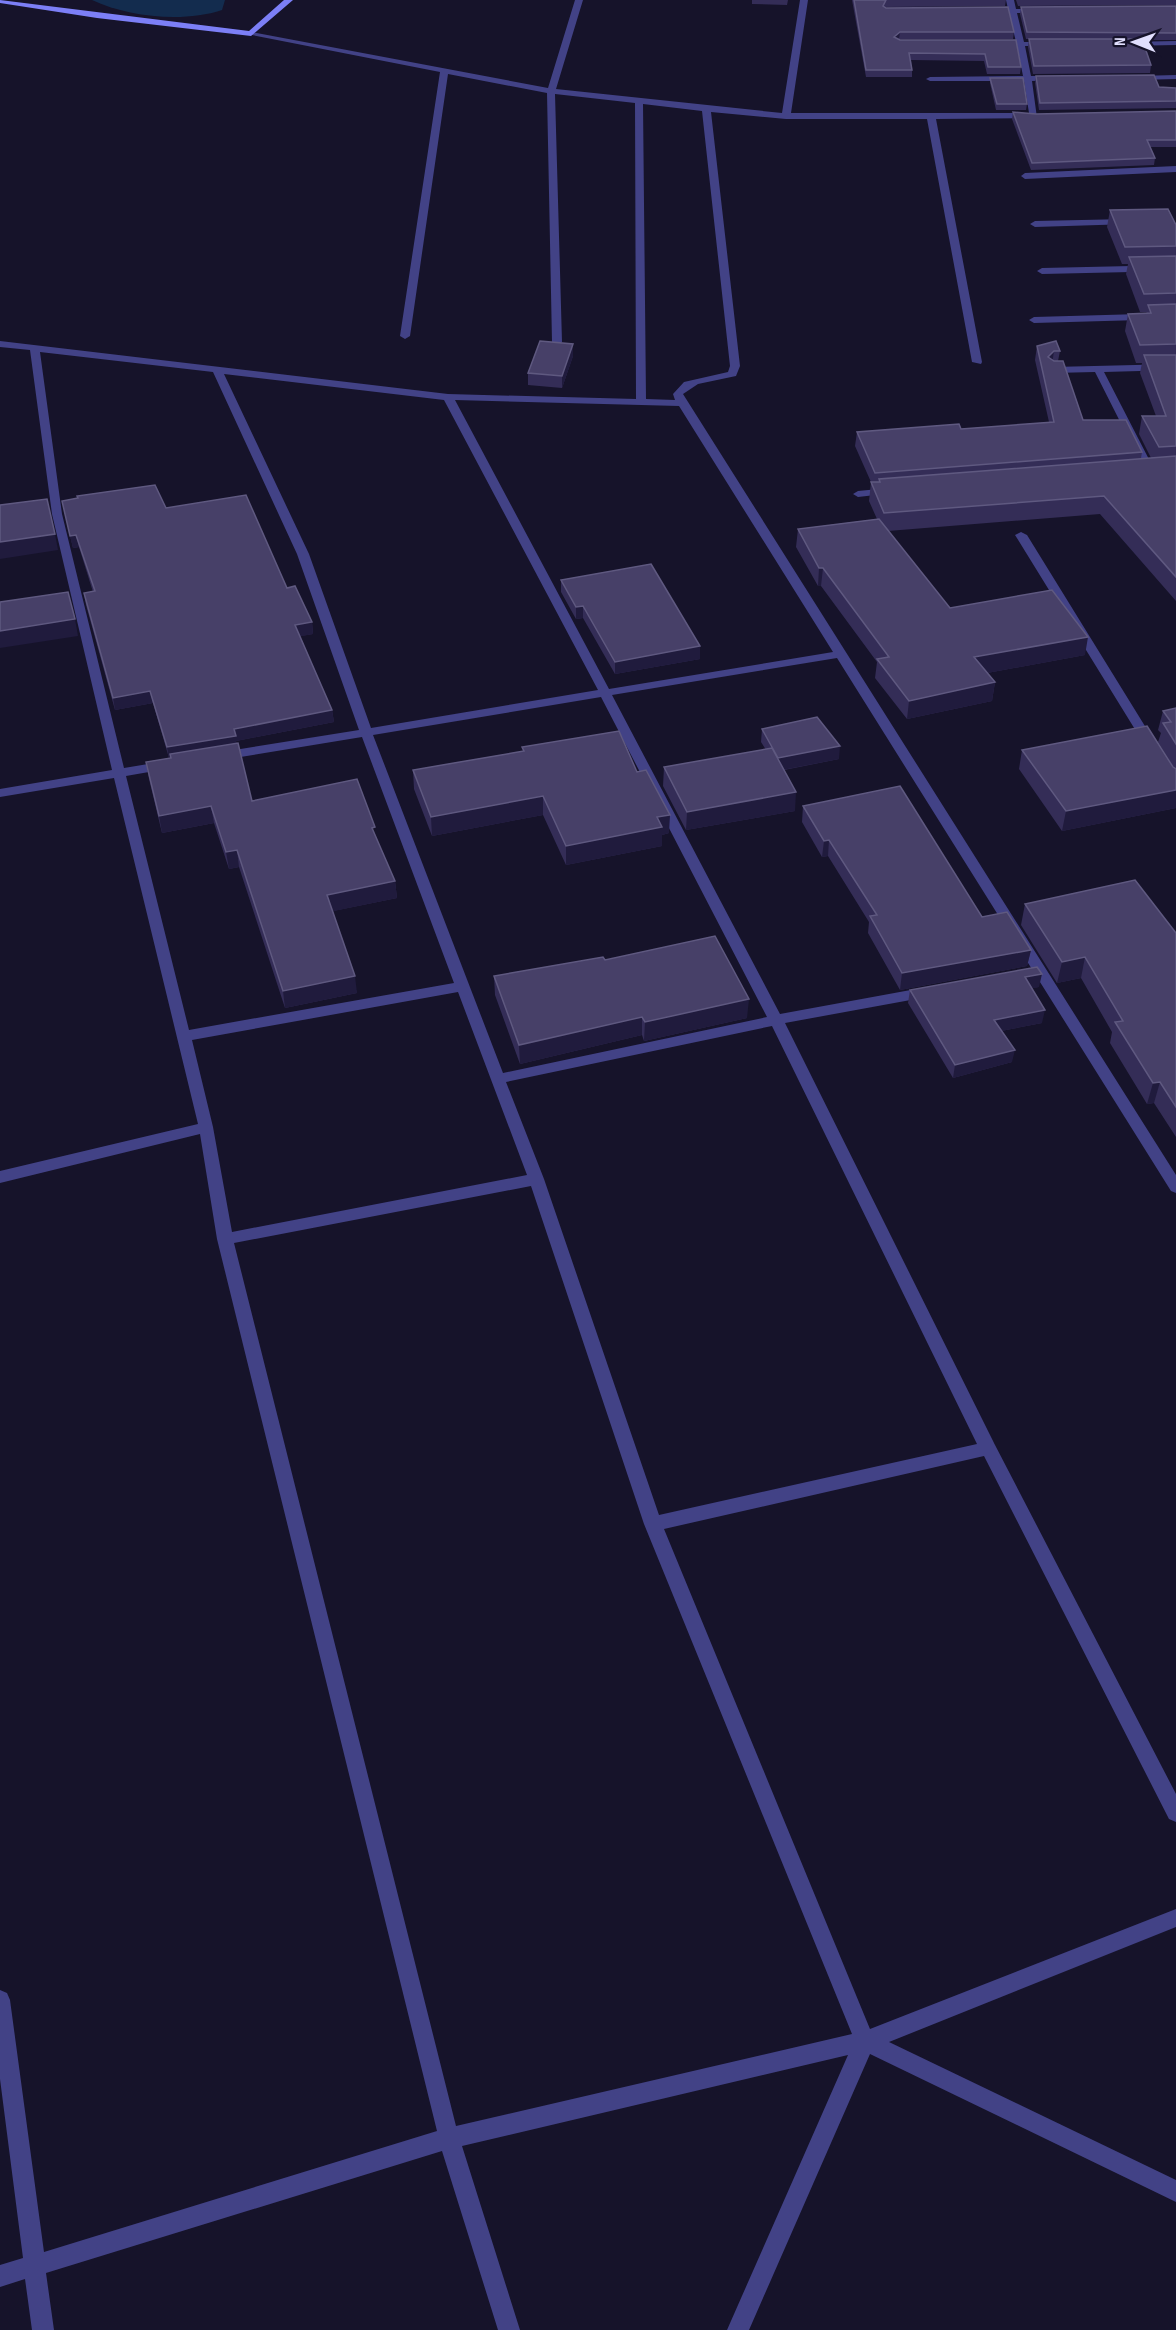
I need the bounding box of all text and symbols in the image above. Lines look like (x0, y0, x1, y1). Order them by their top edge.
north arrow (1104, 12, 1164, 72)
text: N (1111, 37, 1130, 46)

